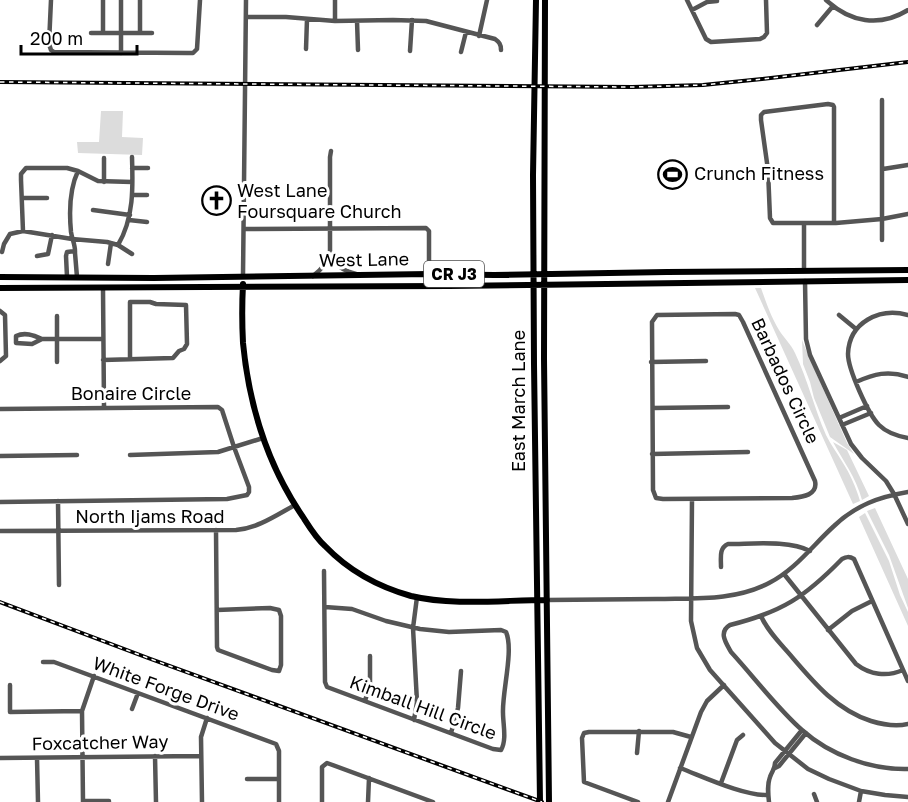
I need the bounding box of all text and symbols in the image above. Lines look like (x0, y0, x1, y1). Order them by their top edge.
scale bar (21, 18, 136, 56)
text: 200 m (30, 27, 83, 49)
sports icon: Crunch Fitness (657, 158, 689, 190)
place label: Crunch Fitness (694, 162, 824, 184)
place label: West Lane Foursquare Church (237, 179, 402, 222)
church icon: West Lane Foursquare Church (200, 185, 232, 217)
street label: West Lane (319, 247, 409, 271)
road number: CR J3 (424, 261, 484, 287)
street label: Barbados Circle (747, 314, 825, 447)
street label: East March Lane (507, 330, 529, 472)
street label: Bonaire Circle (71, 382, 191, 404)
street label: North Ijams Road (75, 505, 225, 527)
street label: White Forge Drive (90, 651, 243, 725)
street label: Kimball Hill Circle (347, 670, 500, 744)
street label: Foxcatcher Way (31, 730, 169, 754)

